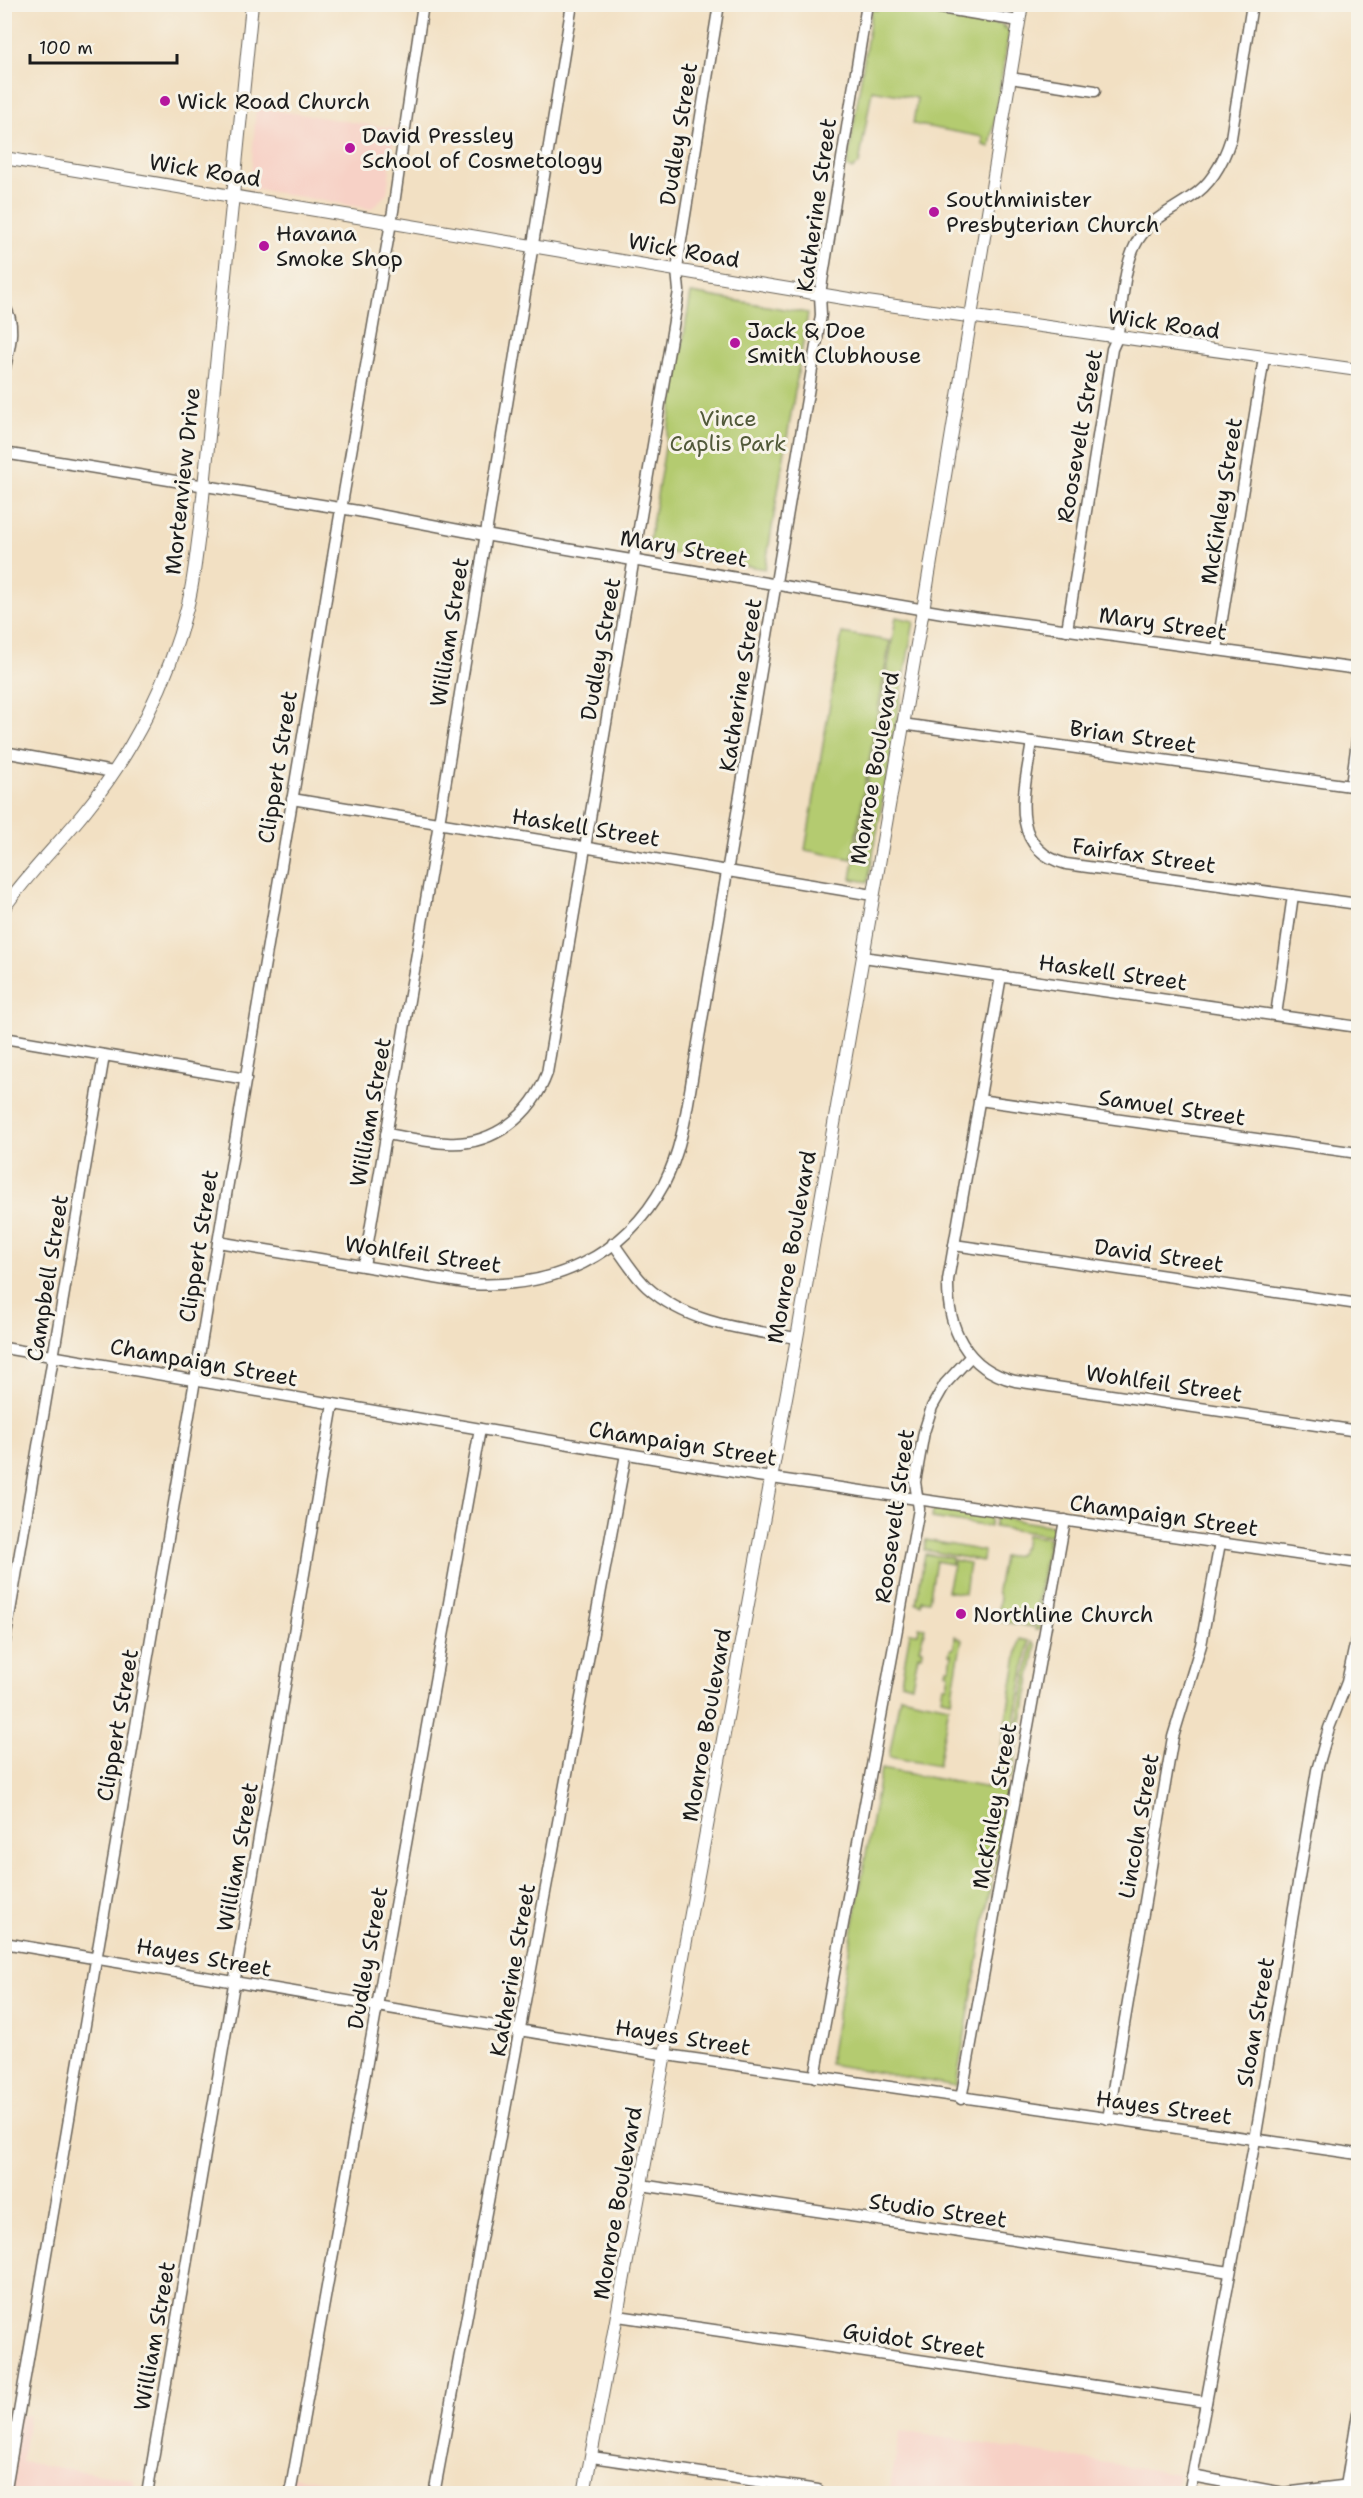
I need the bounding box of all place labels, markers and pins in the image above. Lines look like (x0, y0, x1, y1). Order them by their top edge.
place label: Wick Road Church (177, 87, 370, 116)
marker: Wick Road Church (158, 94, 172, 108)
place label: David Pressley School of Cosmetology (362, 121, 603, 175)
marker: David Pressley School of Cosmetology (343, 141, 357, 155)
place label: Southminister Presbyterian Church (946, 185, 1159, 239)
marker: Southminister Presbyterian Church (927, 205, 941, 219)
place label: Havana Smoke Shop (276, 219, 403, 273)
marker: Havana Smoke Shop (257, 239, 271, 253)
place label: Jack & Doe Smith Clubhouse (747, 316, 921, 370)
marker: Jack & Doe Smith Clubhouse (728, 336, 742, 350)
place label: Northline Church (973, 1600, 1154, 1629)
marker: Northline Church (954, 1607, 968, 1621)

